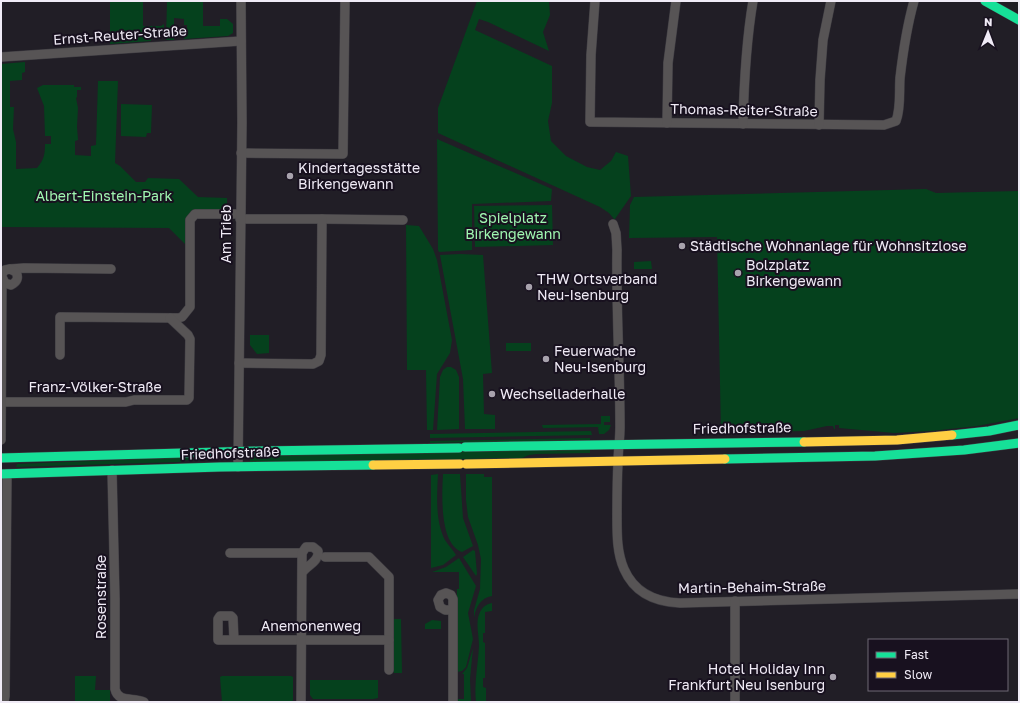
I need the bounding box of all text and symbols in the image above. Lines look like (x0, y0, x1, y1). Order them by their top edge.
north arrow (968, 12, 1008, 52)
text: N (984, 15, 992, 28)
street label: Ernst-Reuter-Straße (53, 21, 187, 48)
street label: Thomas-Reiter-Straße (670, 100, 818, 119)
place label: Kindertagesstätte Birkengewann (298, 159, 420, 192)
marker: Kindertagesstätte Birkengewann (285, 171, 295, 181)
park label: Albert-Einstein-Park (36, 187, 172, 204)
street label: Am Trieb (217, 205, 234, 263)
park label: Spielplatz Birkengewann (465, 209, 561, 242)
place label: Städtische Wohnanlage für Wohnsitzlose (690, 237, 967, 254)
marker: Städtische Wohnanlage für Wohnsitzlose (677, 241, 687, 251)
place label: Bolzplatz Birkengewann (746, 256, 842, 289)
marker: Bolzplatz Birkengewann (733, 268, 743, 278)
place label: THW Ortsverband Neu-Isenburg (537, 270, 657, 303)
marker: THW Ortsverband Neu-Isenburg (524, 282, 534, 292)
place label: Feuerwache Neu-Isenburg (554, 342, 646, 375)
marker: Feuerwache Neu-Isenburg (541, 354, 551, 364)
street label: Franz-Völker-Straße (28, 378, 162, 395)
place label: Wechselladerhalle (500, 385, 625, 402)
marker: Wechselladerhalle (487, 389, 497, 399)
street label: Friedhofstraße (692, 418, 792, 437)
street label: Friedhofstraße (180, 442, 280, 463)
street label: Rosenstraße (92, 555, 109, 639)
street label: Martin-Behaim-Straße (678, 577, 826, 596)
street label: Anemonenweg (261, 617, 361, 634)
legend (868, 639, 1008, 691)
text: Fast (904, 647, 929, 662)
place label: Hotel Holiday Inn Frankfurt Neu Isenburg (668, 660, 825, 693)
text: Slow (904, 667, 932, 682)
marker: Hotel Holiday Inn Frankfurt Neu Isenburg (828, 672, 838, 682)

